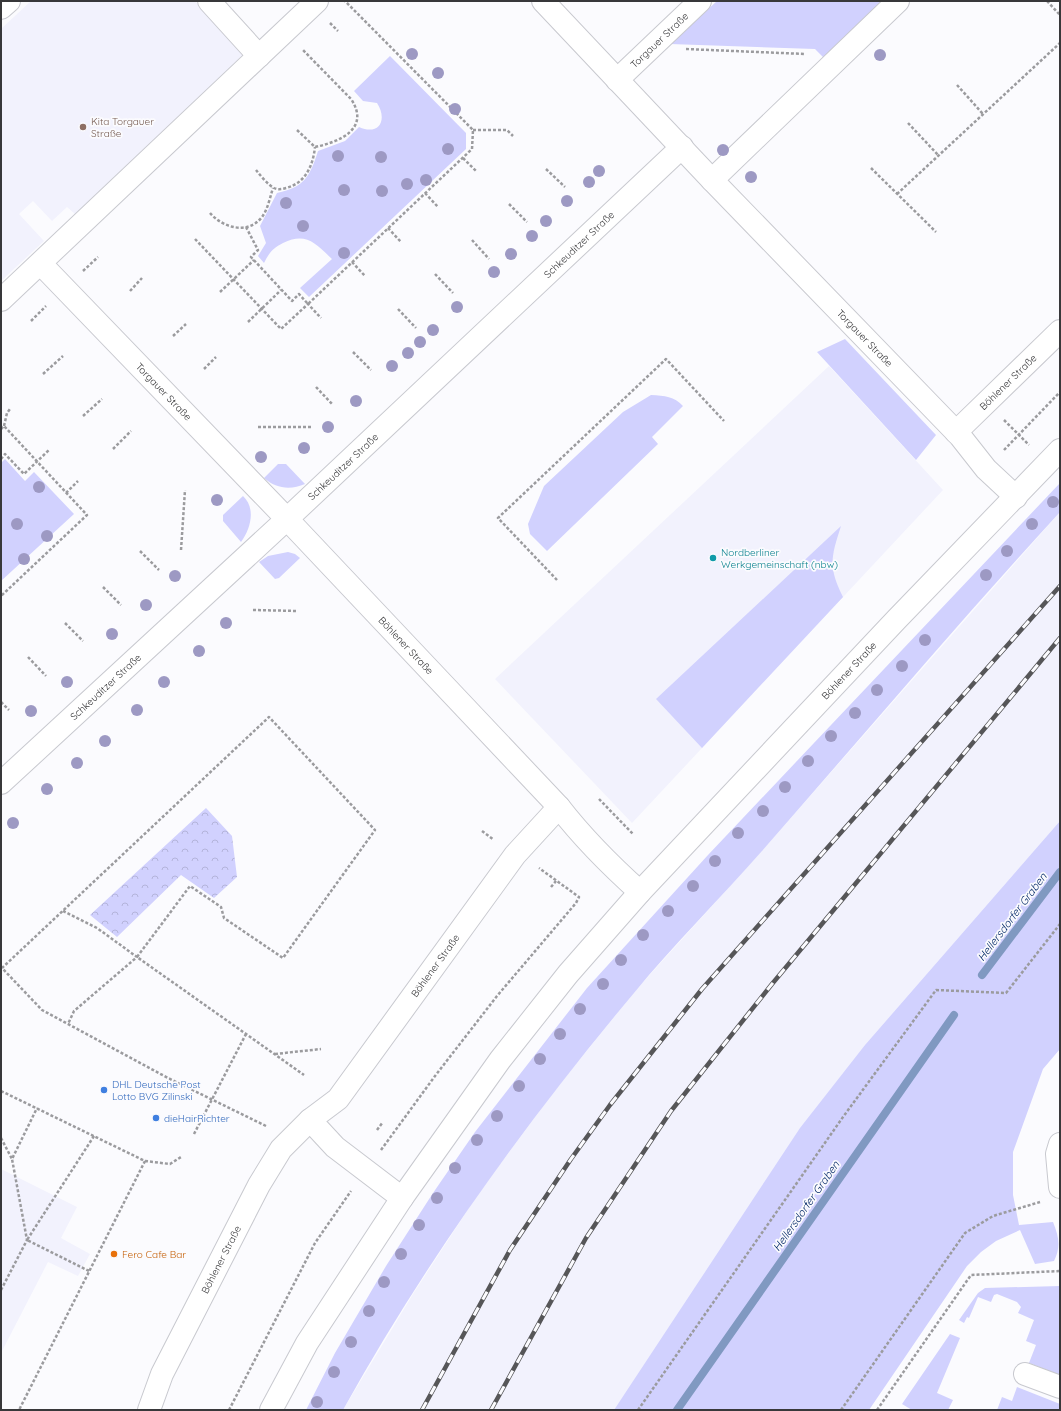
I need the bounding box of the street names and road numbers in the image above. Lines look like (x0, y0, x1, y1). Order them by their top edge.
street label: Torgauer Straße (627, 9, 691, 71)
street label: Schkeuditzer Straße (541, 208, 617, 281)
street label: Torgauer Straße (834, 306, 896, 370)
street label: Böhlener Straße (976, 351, 1039, 413)
street label: Torgauer Straße (133, 360, 195, 423)
street label: Schkeuditzer Straße (305, 430, 381, 503)
street label: Böhlener Straße (376, 614, 437, 677)
street label: Böhlener Straße (818, 638, 879, 702)
street label: Schkeuditzer Straße (67, 650, 144, 723)
street label: Böhlener Straße (408, 931, 462, 999)
street label: Böhlener Straße (198, 1223, 244, 1296)

